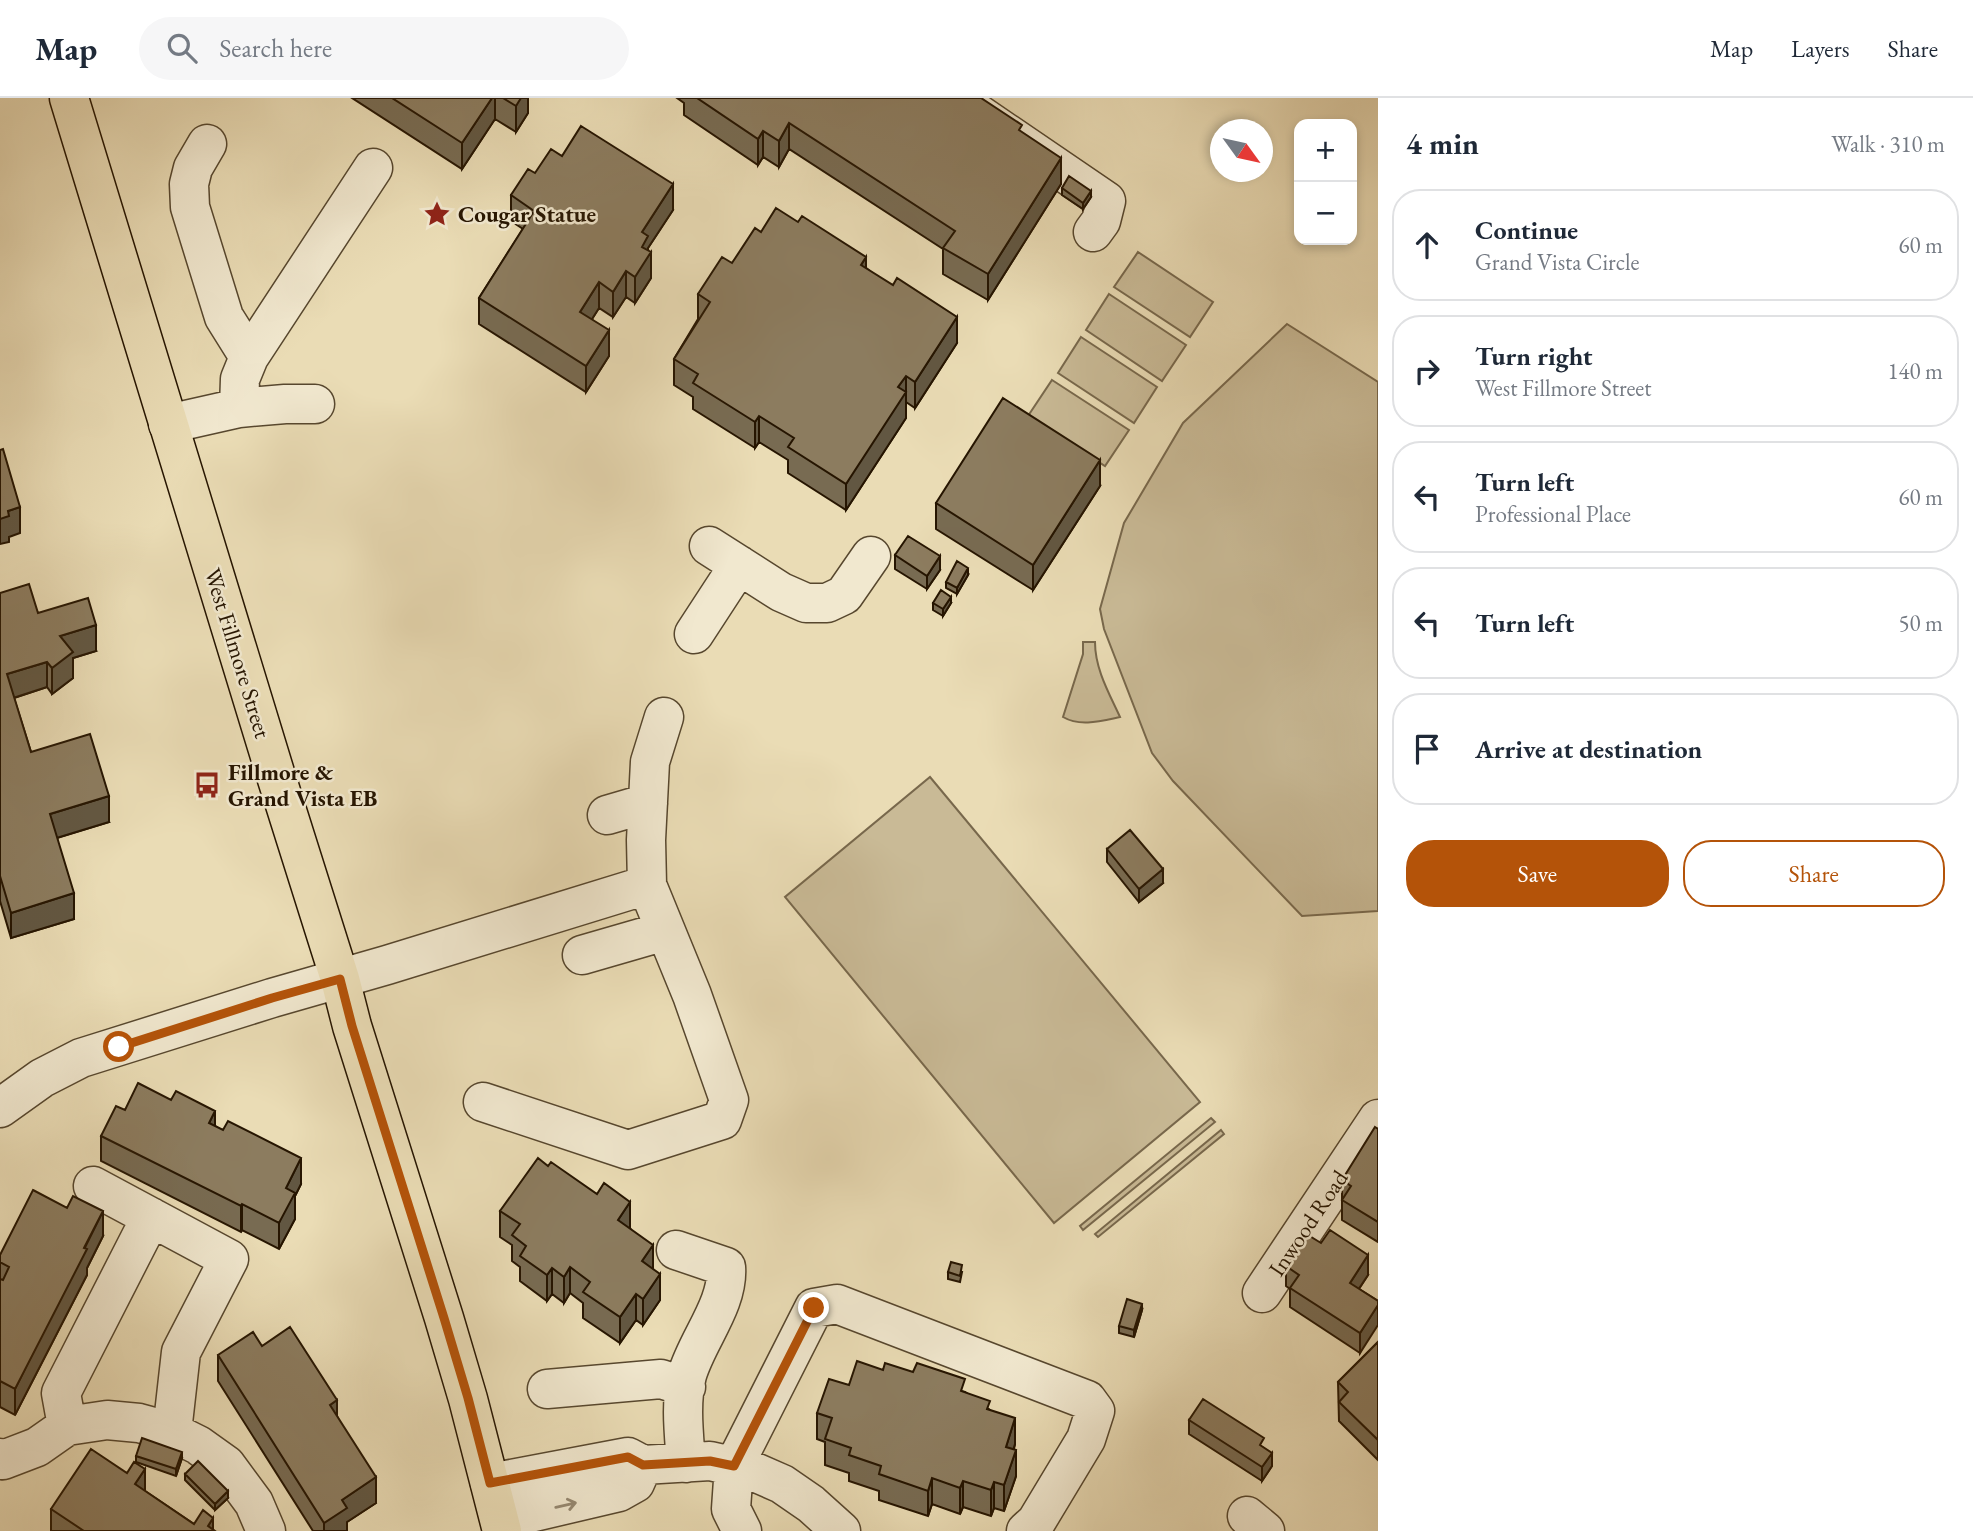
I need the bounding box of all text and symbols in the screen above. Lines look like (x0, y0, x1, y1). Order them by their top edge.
search box (139, 17, 629, 80)
text: Map (35, 27, 97, 70)
icon: search (163, 29, 201, 67)
text: Search here (219, 31, 332, 65)
text: Map (1710, 33, 1753, 64)
text: Layers (1791, 33, 1850, 64)
text: Share (1888, 33, 1938, 64)
north arrow (1210, 119, 1273, 182)
map controls (1294, 119, 1357, 245)
button: + (1294, 119, 1357, 182)
text: 4 min (1406, 124, 1479, 163)
text: Walk · 310 m (1831, 129, 1945, 159)
button: − (1294, 182, 1357, 245)
place icon: Cougar Statue (422, 199, 452, 229)
place label: Cougar Statue (458, 199, 596, 229)
text: Continue (1475, 213, 1578, 247)
icon: ahead (1408, 226, 1446, 264)
text: 60 m (1898, 230, 1943, 260)
text: Grand Vista Circle (1475, 247, 1640, 277)
text: Turn right (1475, 339, 1593, 373)
icon: right (1408, 352, 1446, 390)
text: 140 m (1887, 356, 1943, 386)
text: West Fillmore Street (1475, 373, 1652, 403)
text: Turn left (1475, 465, 1574, 499)
icon: left (1408, 478, 1446, 516)
text: 60 m (1898, 482, 1943, 512)
text: Professional Place (1475, 499, 1631, 529)
street label: West Fillmore Street (198, 564, 278, 743)
icon: left (1408, 604, 1446, 642)
text: Turn left (1475, 606, 1574, 640)
text: 50 m (1898, 608, 1943, 638)
icon: arrive (1408, 730, 1446, 768)
text: Arrive at destination (1475, 732, 1702, 766)
place label: Fillmore & Grand Vista EB (228, 757, 377, 813)
bus stop icon: Fillmore & Grand Vista EB (192, 770, 222, 800)
button: Save (1406, 840, 1669, 907)
button: Share (1683, 840, 1945, 907)
route start (103, 1031, 134, 1062)
street label: Inwood Road (1262, 1164, 1355, 1282)
route end (798, 1292, 829, 1323)
one-way arrow (554, 1497, 577, 1511)

